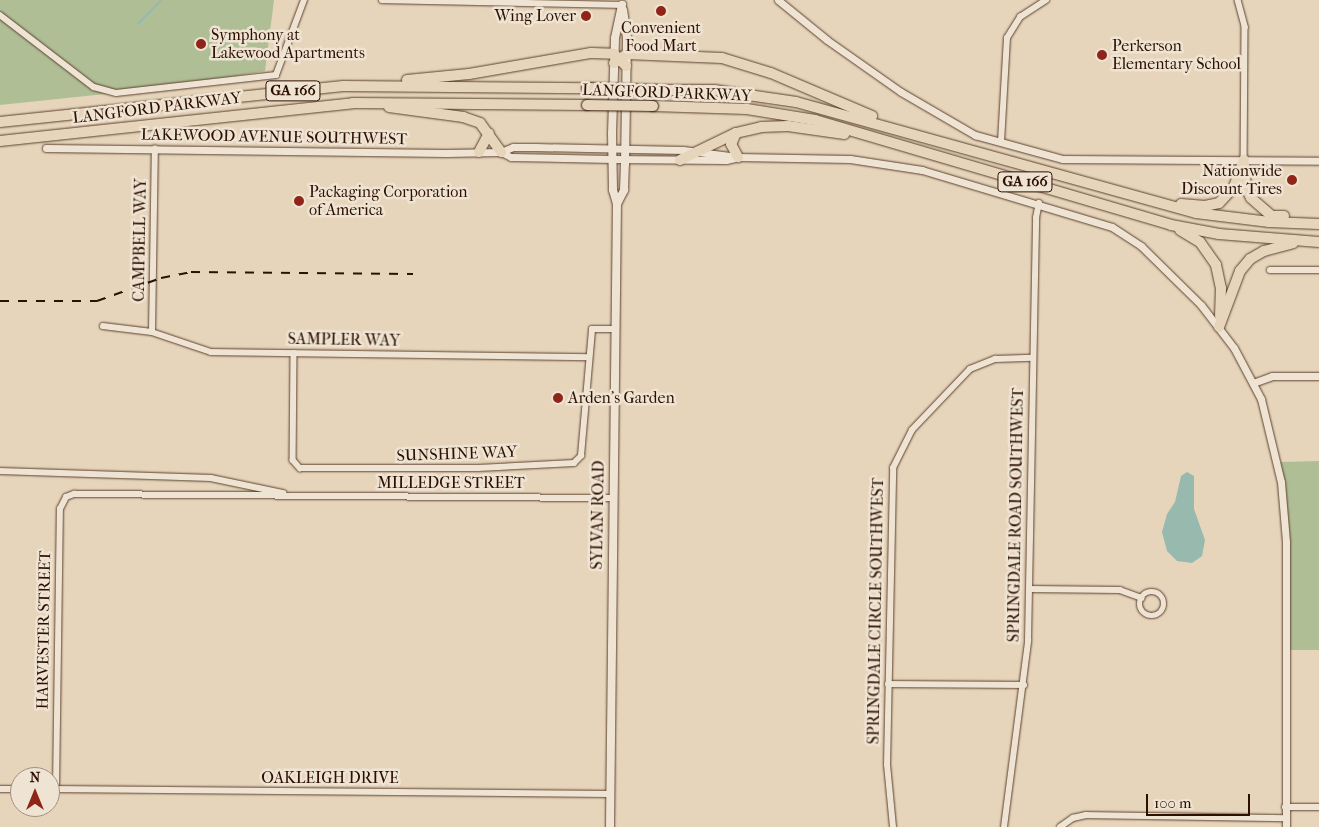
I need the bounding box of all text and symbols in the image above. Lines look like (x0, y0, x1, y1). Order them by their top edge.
marker: Convenient Food Mart (655, 5, 667, 17)
place label: Wing Lover (494, 6, 576, 26)
marker: Wing Lover (580, 10, 592, 22)
place label: Convenient Food Mart (621, 18, 701, 56)
place label: Symphony at Lakewood Apartments (211, 25, 365, 63)
place label: Perkerson Elementary School (1112, 36, 1241, 74)
marker: Symphony at Lakewood Apartments (195, 38, 207, 50)
marker: Perkerson Elementary School (1096, 49, 1108, 61)
road number: GA 166 (264, 78, 322, 104)
street label: LANGFORD PARKWAY (582, 80, 752, 106)
street label: LANGFORD PARKWAY (72, 88, 242, 128)
street label: LAKEWOOD AVENUE SOUTHWEST (141, 125, 407, 149)
place label: Nationwide Discount Tires (1181, 161, 1282, 199)
road number: GA 166 (996, 170, 1054, 194)
marker: Nationwide Discount Tires (1286, 174, 1298, 186)
street label: CAMPBELL WAY (129, 178, 151, 302)
place label: Packaging Corporation of America (309, 182, 468, 220)
marker: Packaging Corporation of America (293, 195, 305, 207)
street label: SAMPLER WAY (287, 329, 401, 351)
place label: Arden's Garden (568, 388, 675, 408)
street label: SPRINGDALE ROAD SOUTHWEST (1004, 388, 1028, 642)
marker: Arden's Garden (552, 392, 564, 404)
street label: SUNSHINE WAY (396, 442, 518, 466)
street label: SYLVAN ROAD (587, 460, 609, 570)
street label: MILLEDGE STREET (377, 473, 525, 493)
street label: SPRINGDALE CIRCLE SOUTHWEST (864, 477, 888, 745)
street label: HARVESTER STREET (33, 550, 55, 710)
north arrow (10, 767, 60, 817)
street label: OAKLEIGH DRIVE (261, 768, 399, 788)
text: N (30, 769, 40, 786)
scale bar (1149, 784, 1253, 816)
text: 100 m (1154, 794, 1192, 812)

